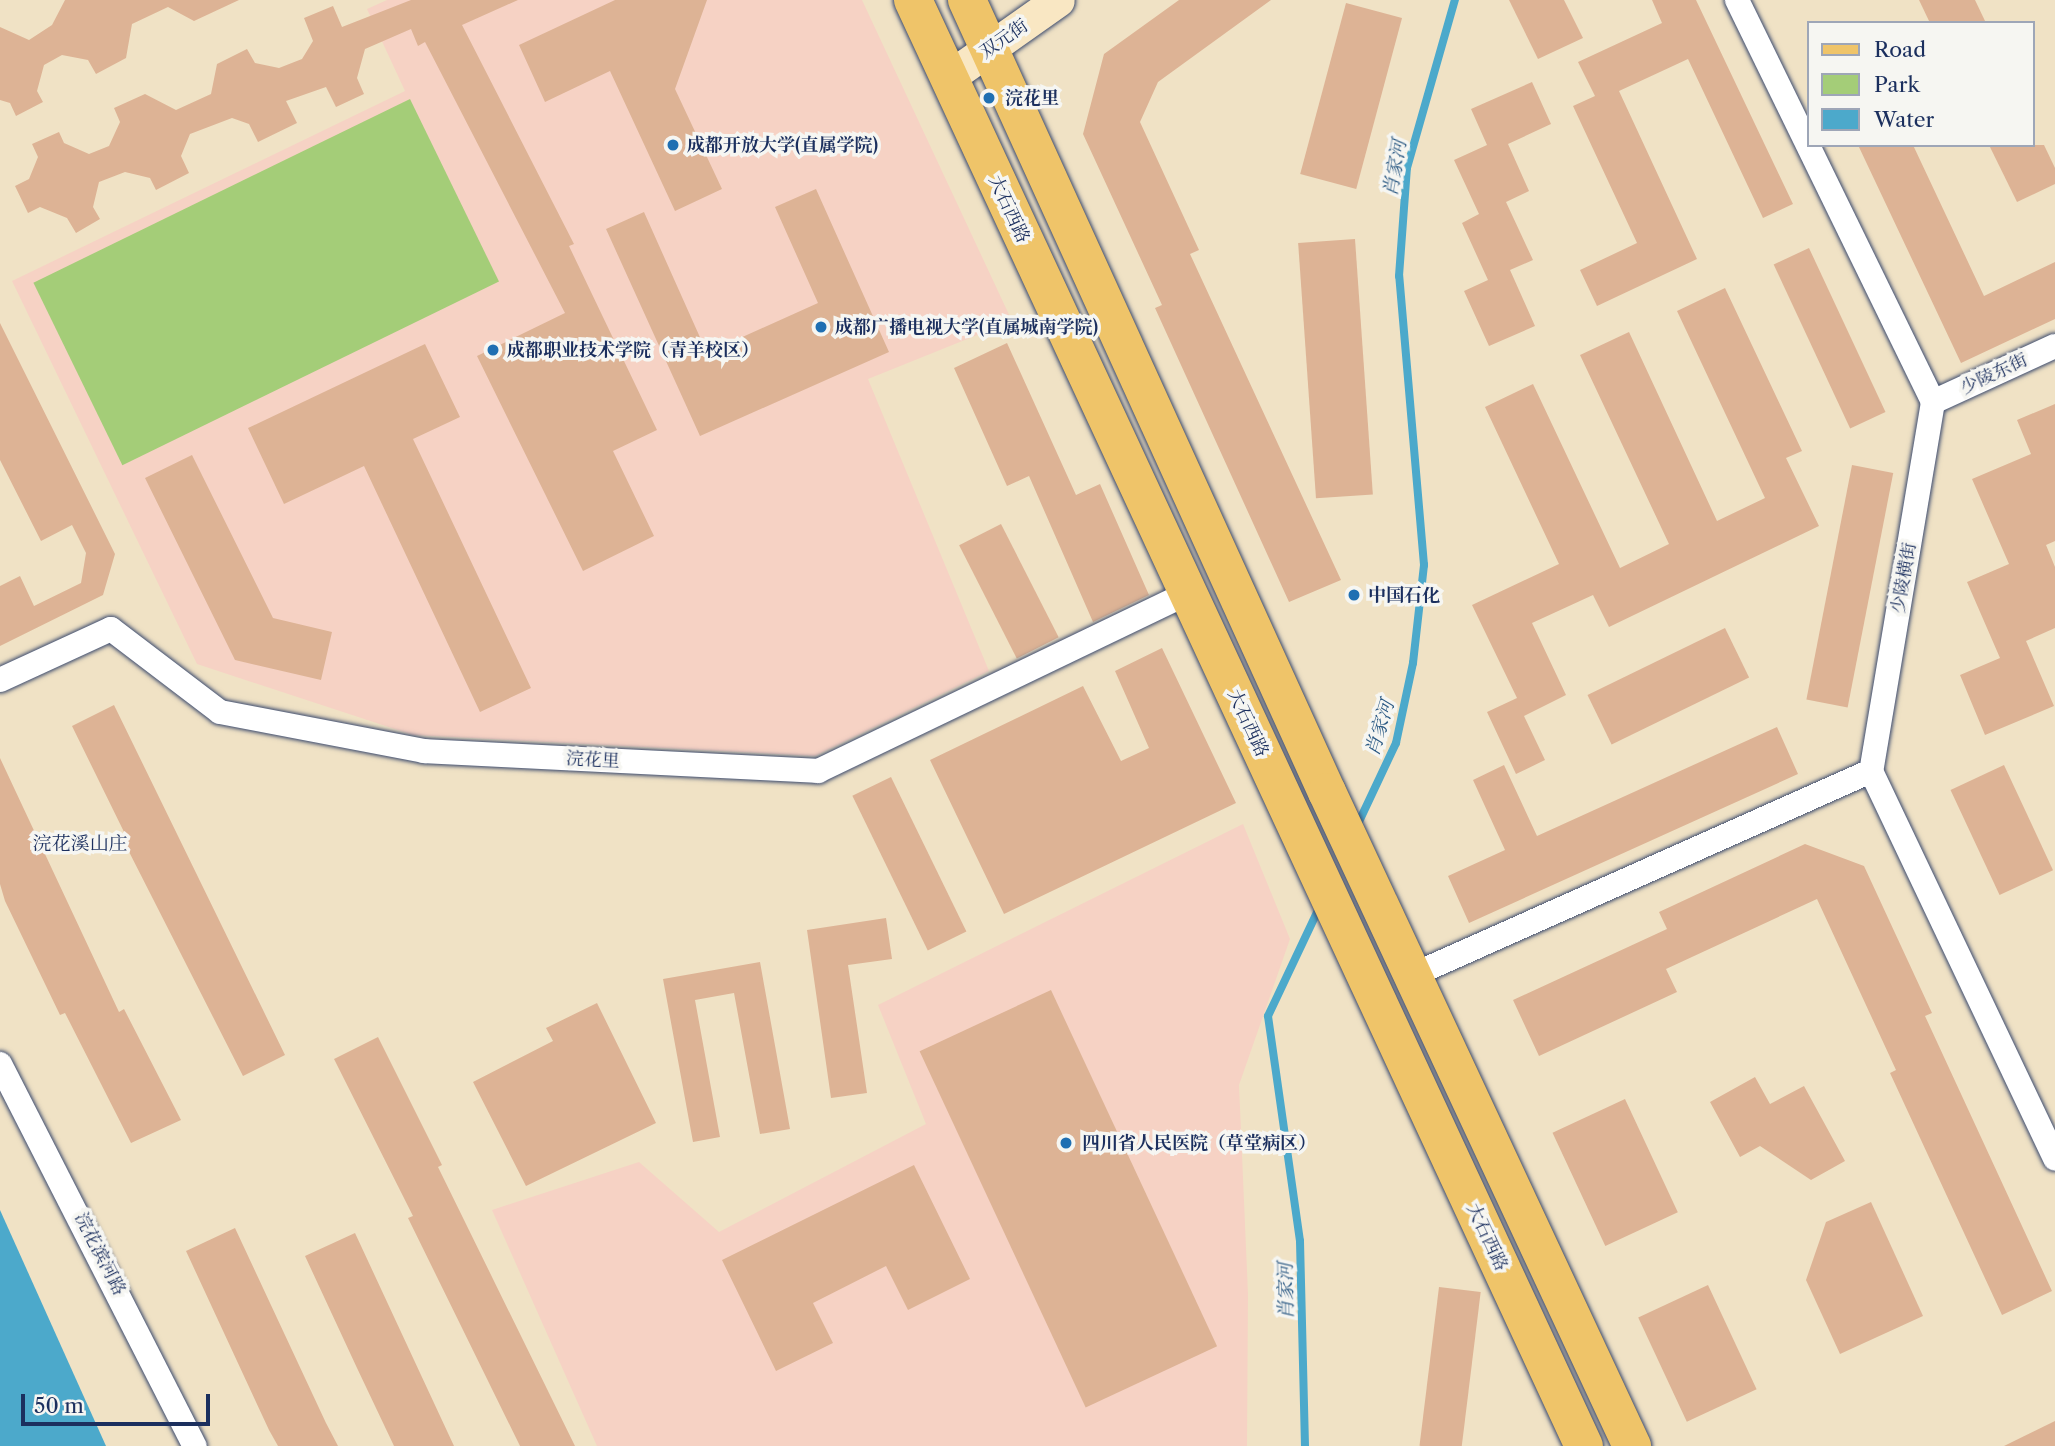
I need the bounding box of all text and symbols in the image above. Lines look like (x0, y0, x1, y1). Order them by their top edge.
street label: 双元街 (976, 15, 1032, 63)
legend (1806, 21, 2034, 147)
text: Road (1874, 37, 1926, 62)
text: Park (1874, 72, 1920, 97)
place label: 浣花里 (1005, 87, 1059, 109)
marker: 浣花里 (979, 88, 999, 108)
text: Water (1874, 107, 1934, 132)
place label: 成都开放大学(直属学院) (687, 134, 878, 156)
marker: 成都开放大学(直属学院) (665, 137, 681, 153)
water label: 肖家河 (1379, 138, 1411, 198)
street label: 大石西路 (984, 172, 1034, 246)
place label: 成都广播电视大学(直属城南学院) (835, 316, 1098, 338)
marker: 成都广播电视大学(直属城南学院) (813, 319, 829, 335)
place label: 成都职业技术学院（青羊校区） (507, 339, 759, 361)
marker: 成都职业技术学院（青羊校区） (485, 342, 501, 358)
street label: 少陵东街 (1957, 349, 2031, 399)
street label: 少陵横街 (1887, 541, 1921, 615)
place label: 中国石化 (1368, 584, 1440, 606)
marker: 中国石化 (1346, 587, 1362, 603)
street label: 大石西路 (1223, 686, 1273, 760)
water label: 肖家河 (1361, 697, 1399, 759)
street label: 浣花里 (565, 748, 621, 772)
district label: 浣花溪山庄 (33, 833, 127, 855)
place label: 四川省人民医院（草堂病区） (1082, 1132, 1316, 1154)
marker: 四川省人民医院（草堂病区） (1056, 1133, 1076, 1153)
street label: 大石西路 (1462, 1200, 1512, 1274)
street label: 浣花滨河路 (70, 1209, 130, 1299)
water label: 肖家河 (1274, 1262, 1298, 1320)
scale bar (24, 1380, 214, 1424)
text: 50 m (34, 1393, 84, 1418)

